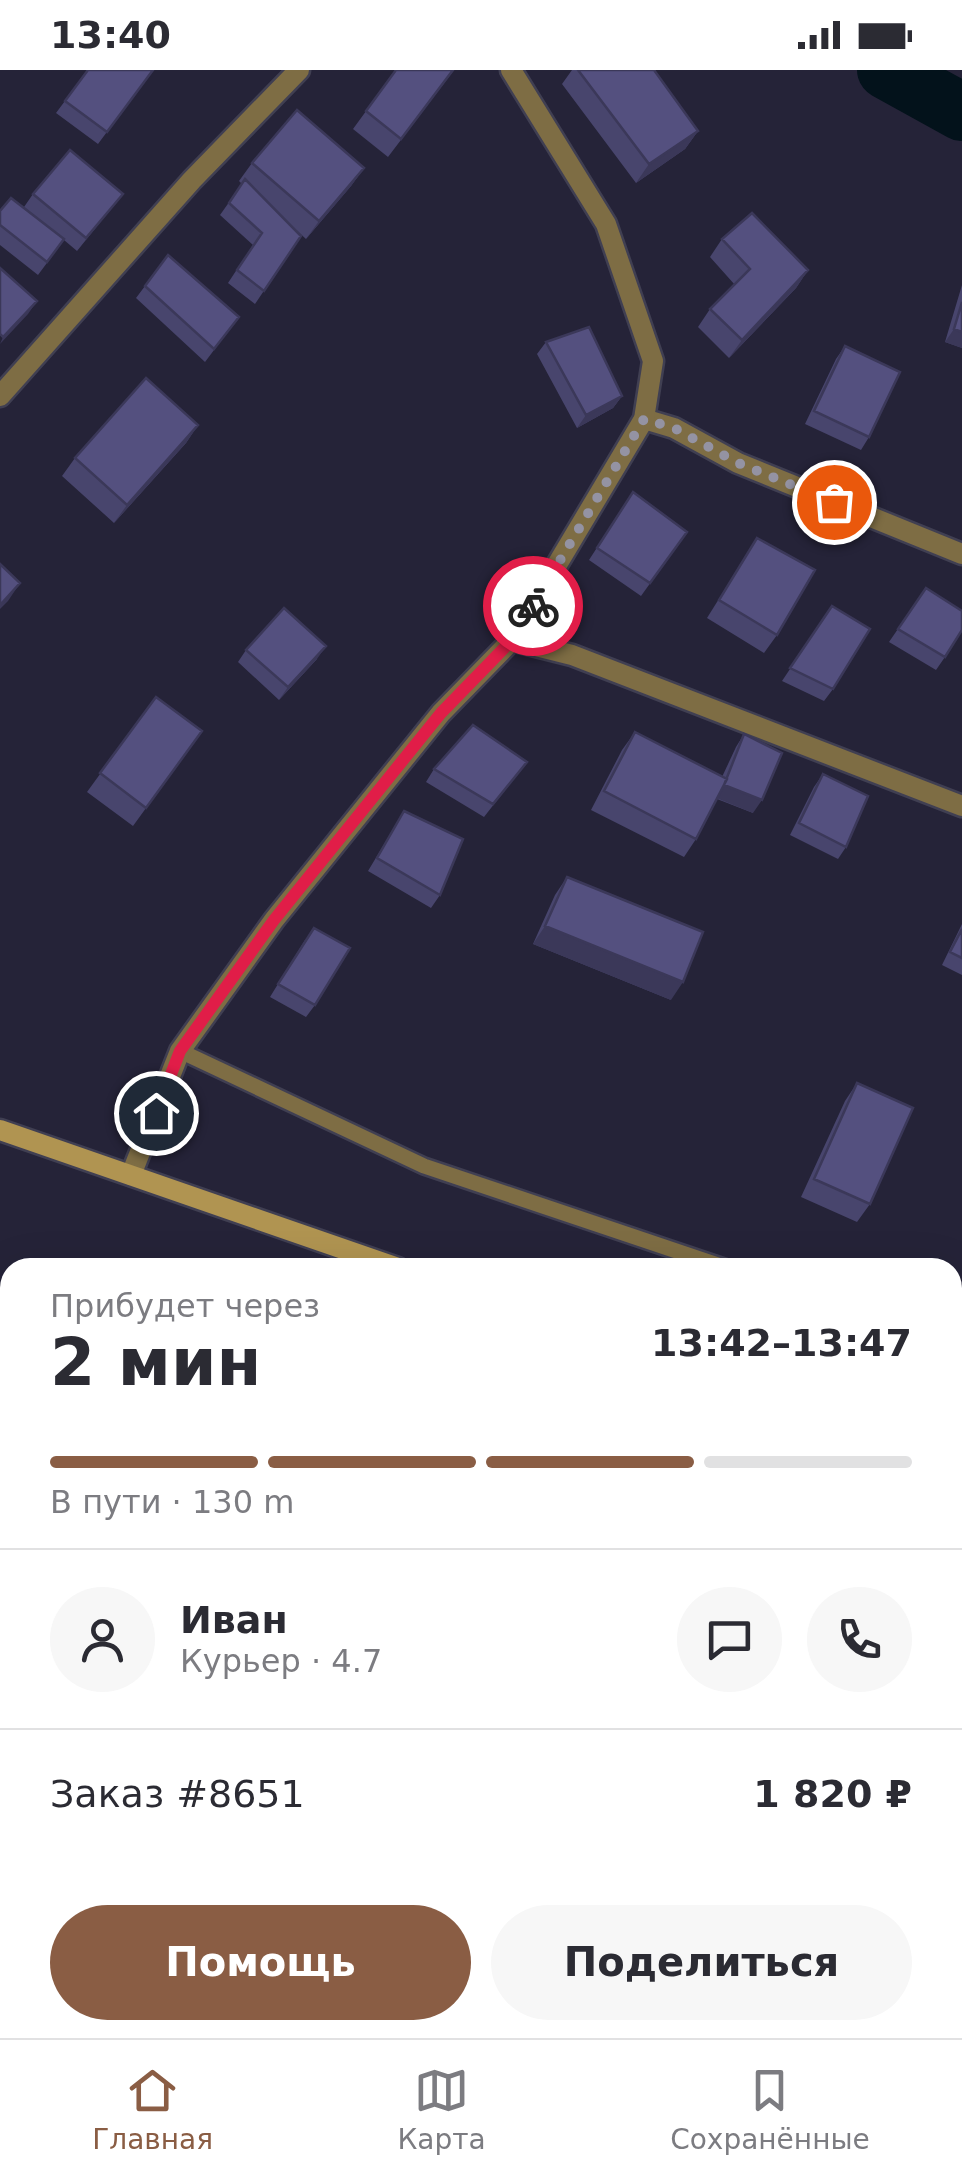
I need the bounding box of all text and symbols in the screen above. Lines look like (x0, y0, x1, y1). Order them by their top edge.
text: 13:40 (50, 13, 171, 57)
pin (792, 460, 877, 545)
icon: bag (807, 475, 862, 530)
courier (483, 556, 583, 656)
icon: bike (506, 579, 561, 634)
pin (114, 1071, 199, 1156)
icon: home (129, 1086, 184, 1141)
text: Прибудет через (50, 1287, 320, 1325)
text: 13:42–13:47 (651, 1321, 912, 1365)
text: 2 мин (50, 1325, 261, 1400)
text: В пути · 130 m (50, 1483, 294, 1521)
button: person (50, 1587, 155, 1692)
button: chat (677, 1587, 782, 1692)
button: phone (807, 1587, 912, 1692)
text: Иван (180, 1598, 288, 1642)
text: Курьер · 4.7 (180, 1642, 382, 1680)
text: Заказ #8651 (50, 1772, 305, 1816)
text: 1 820 ₽ (753, 1772, 912, 1816)
button: Помощь (50, 1905, 471, 2020)
button: Поделиться (491, 1905, 912, 2020)
tab: Главная (92, 2063, 213, 2156)
tab: Карта (397, 2063, 486, 2156)
tab: Сохранённые (670, 2063, 870, 2156)

